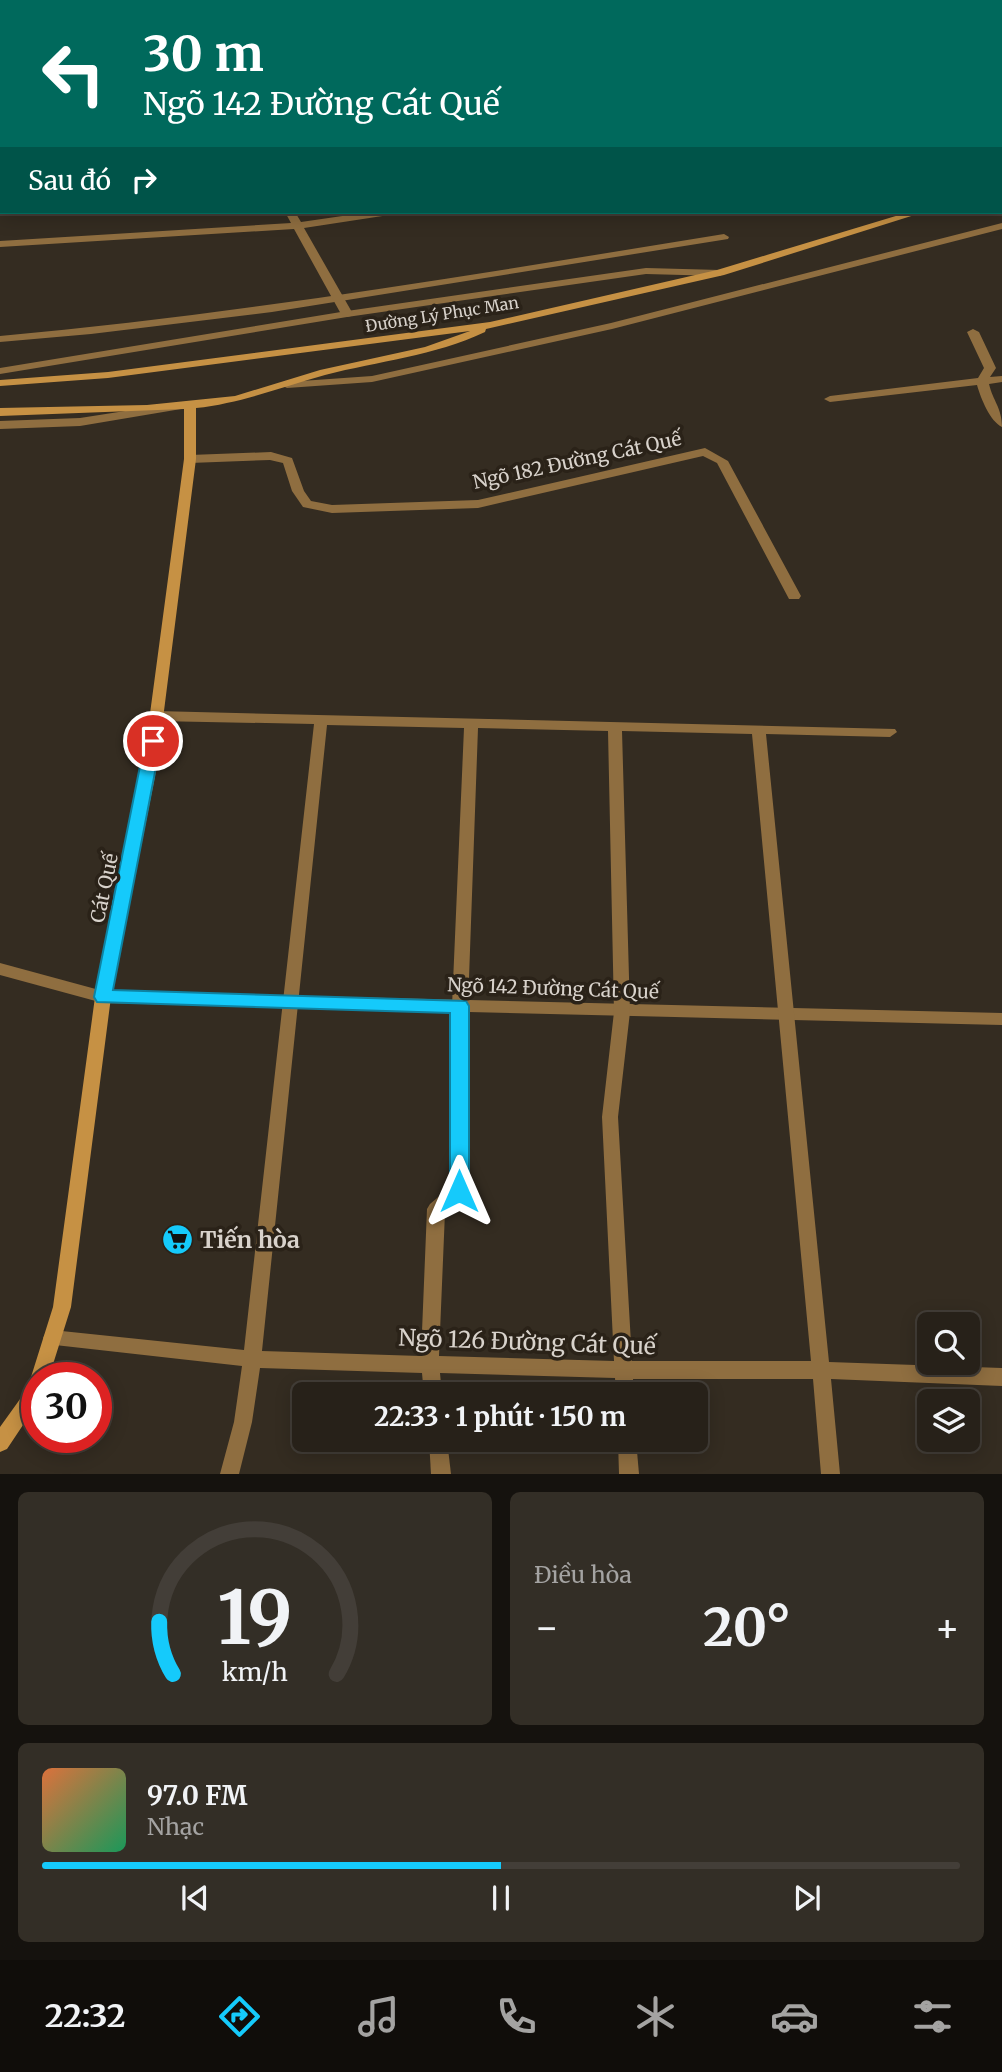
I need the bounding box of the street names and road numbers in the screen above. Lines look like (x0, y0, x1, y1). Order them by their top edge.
street label: Đường Lý Phục Man (364, 292, 521, 336)
street label: Ngõ 182 Đường Cát Quế (471, 426, 685, 494)
street label: Cát Quế (85, 849, 123, 925)
street label: Ngõ 142 Đường Cát Quế (447, 972, 661, 1004)
street label: Ngõ 126 Đường Cát Quế (398, 1323, 658, 1361)

